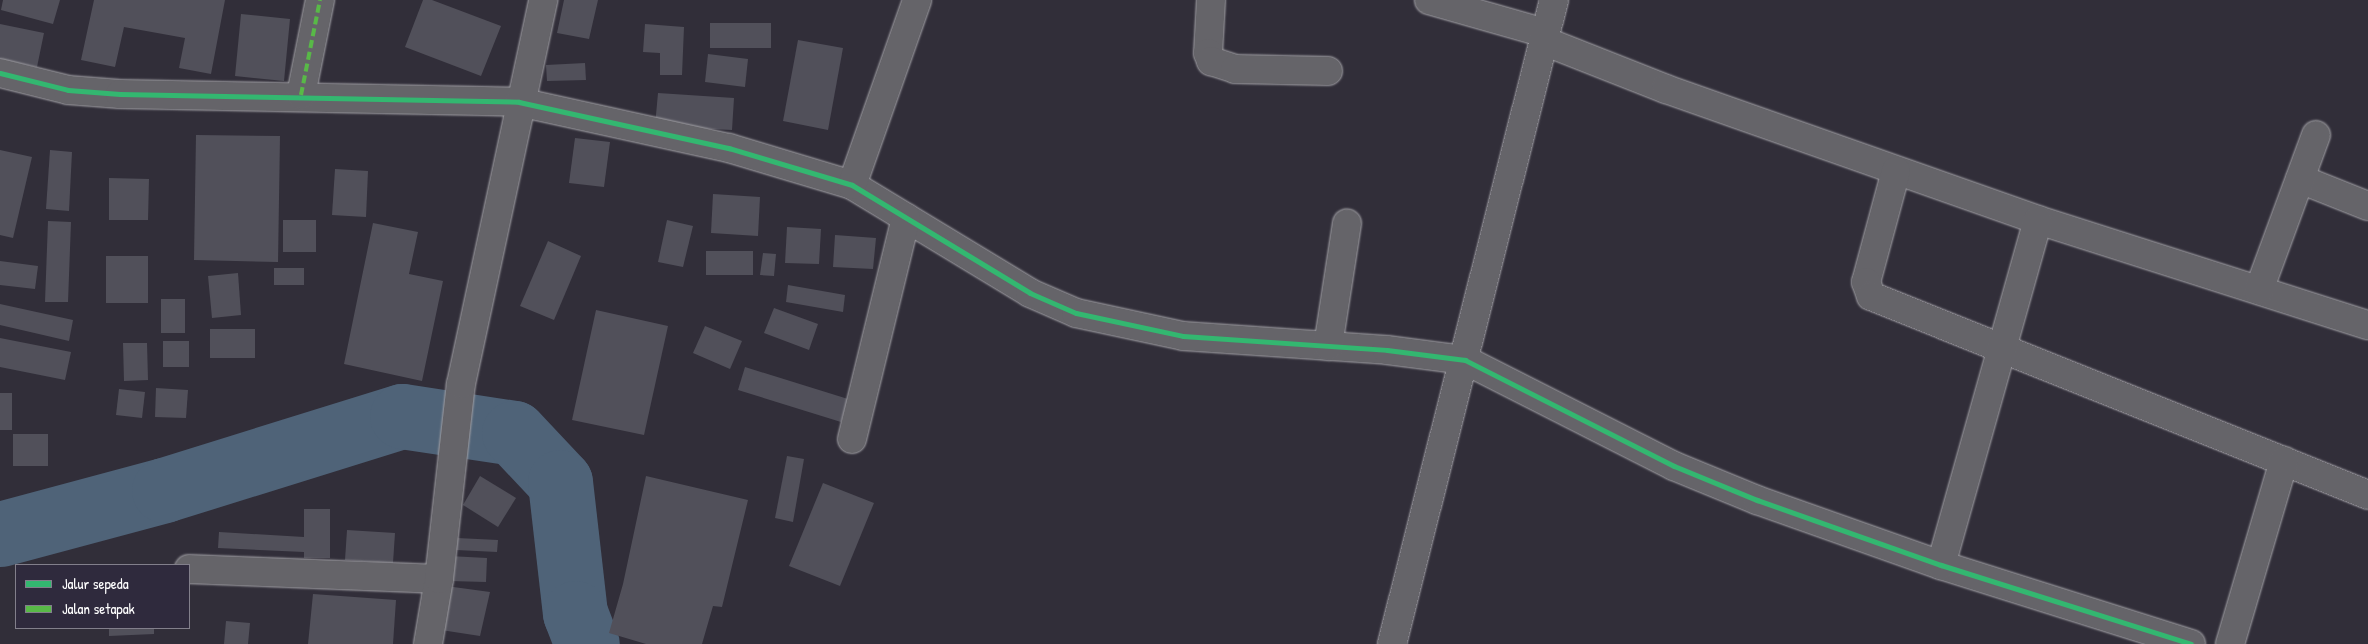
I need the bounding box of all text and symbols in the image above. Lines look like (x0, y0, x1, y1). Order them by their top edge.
legend (15, 564, 190, 629)
text: Jalur sepeda (62, 573, 129, 594)
text: Jalan setapak (62, 598, 135, 619)

